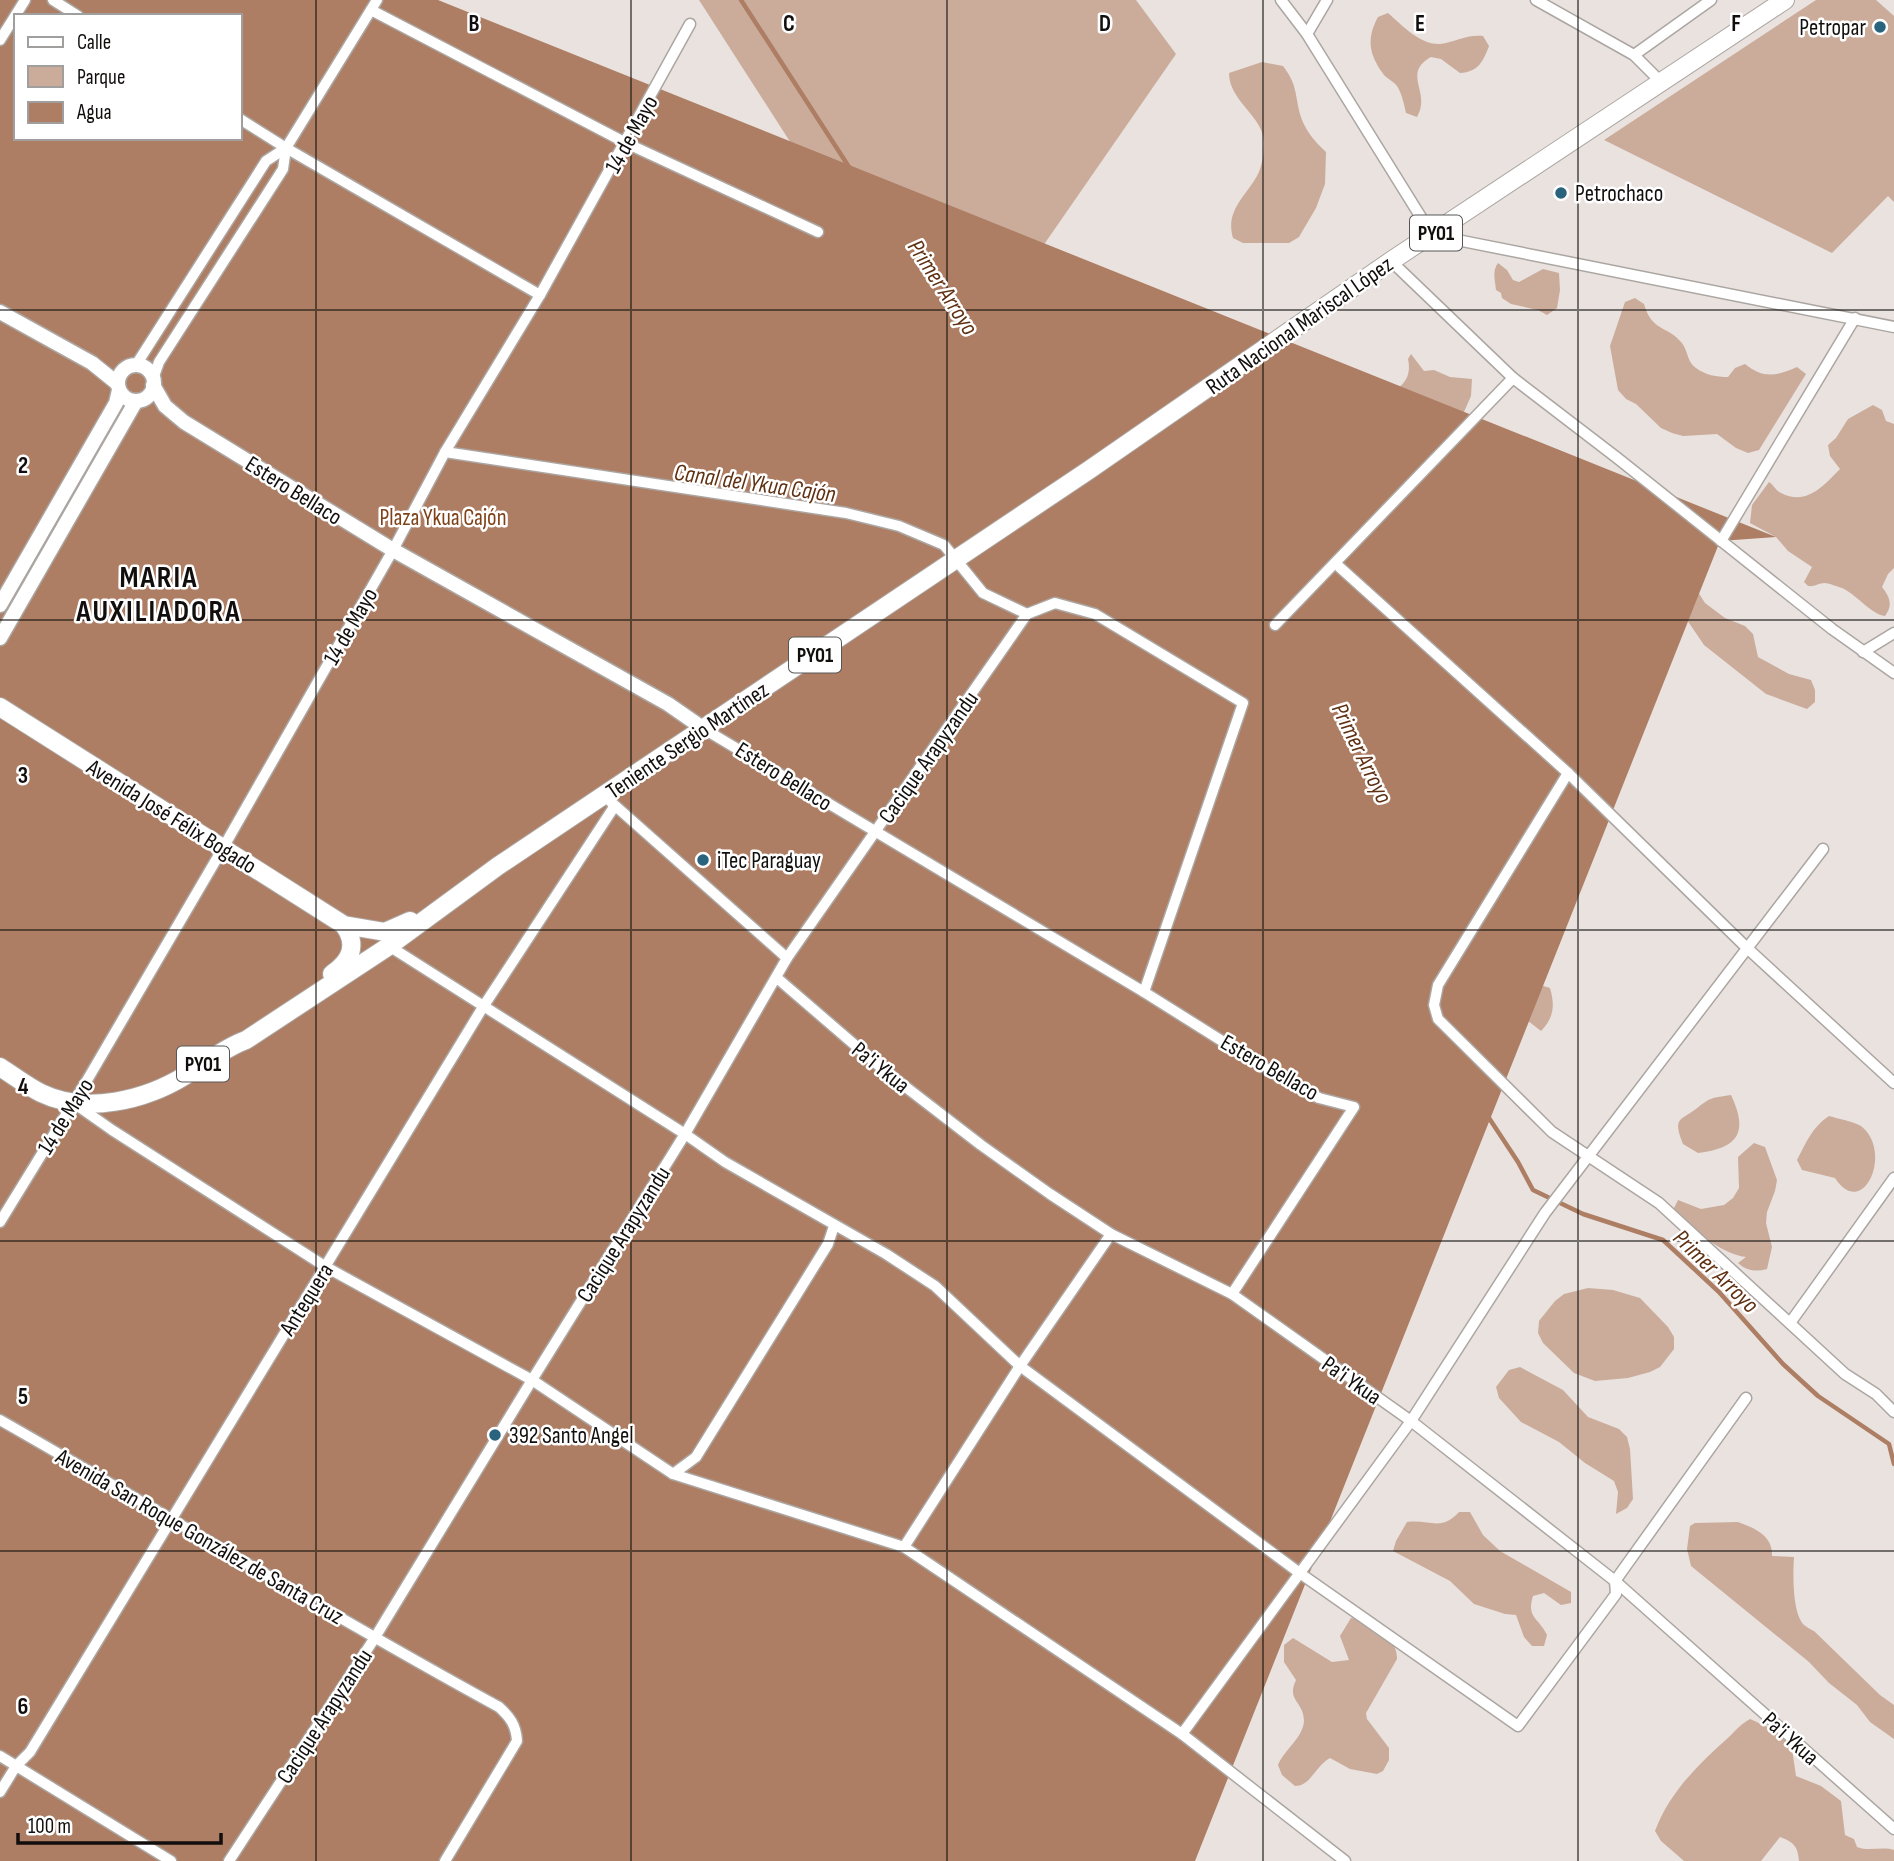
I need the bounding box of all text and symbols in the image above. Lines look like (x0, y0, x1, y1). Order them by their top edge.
text: B (469, 10, 480, 38)
text: C (783, 10, 795, 38)
text: D (1099, 10, 1111, 38)
text: E (1415, 10, 1425, 38)
text: F (1731, 10, 1741, 38)
legend (14, 14, 242, 140)
place label: Petropar (1799, 14, 1866, 42)
marker: Petropar (1872, 19, 1888, 35)
text: Calle (77, 30, 111, 55)
text: Parque (77, 65, 125, 90)
street label: 14 de Mayo (599, 91, 665, 178)
text: Agua (76, 100, 112, 125)
place label: Petrochaco (1575, 180, 1663, 208)
marker: Petrochaco (1553, 185, 1569, 201)
road number: PY01 (1410, 216, 1462, 250)
water label: Primer Arroyo (901, 234, 984, 341)
street label: Ruta Nacional Mariscal López (1201, 251, 1399, 401)
street label: Estero Bellaco (240, 450, 347, 532)
text: 2 (18, 452, 28, 480)
water label: Canal del Ykua Cajón (672, 458, 838, 509)
park label: Plaza Ykua Cajón (380, 504, 506, 532)
district label: MARIA AUXILIADORA (75, 560, 242, 630)
street label: 14 de Mayo (318, 583, 384, 670)
road number: PY01 (789, 638, 841, 672)
street label: Teniente Sergio Martínez (601, 676, 774, 806)
street label: Cacique Arapyzandu (873, 686, 985, 829)
water label: Primer Arroyo (1325, 698, 1398, 808)
street label: Estero Bellaco (730, 736, 837, 818)
street label: Avenida José Félix Bogado (81, 753, 261, 880)
text: 3 (18, 762, 28, 790)
place label: iTec Paraguay (717, 847, 821, 875)
marker: iTec Paraguay (695, 852, 711, 868)
street label: Estero Bellaco (1215, 1029, 1324, 1107)
street label: Pa'i Ykua (846, 1036, 915, 1100)
road number: PY01 (177, 1046, 229, 1082)
text: 4 (18, 1073, 29, 1101)
street label: 14 de Mayo (32, 1073, 100, 1160)
street label: Cacique Arapyzandu (571, 1161, 677, 1308)
water label: Primer Arroyo (1667, 1223, 1765, 1319)
street label: Antequera (273, 1258, 340, 1342)
street label: Pa'i Ykua (1316, 1350, 1387, 1411)
text: 5 (18, 1383, 28, 1411)
place label: 392 Santo Angel (509, 1422, 633, 1450)
marker: 392 Santo Angel (487, 1427, 503, 1443)
street label: Avenida San Roque González de Santa Cruz (50, 1442, 348, 1631)
street label: Cacique Arapyzandu (271, 1644, 379, 1789)
text: 6 (18, 1693, 28, 1721)
street label: Pa'i Ykua (1756, 1706, 1824, 1771)
scale bar (18, 1801, 220, 1845)
text: 100 m (28, 1814, 71, 1839)

